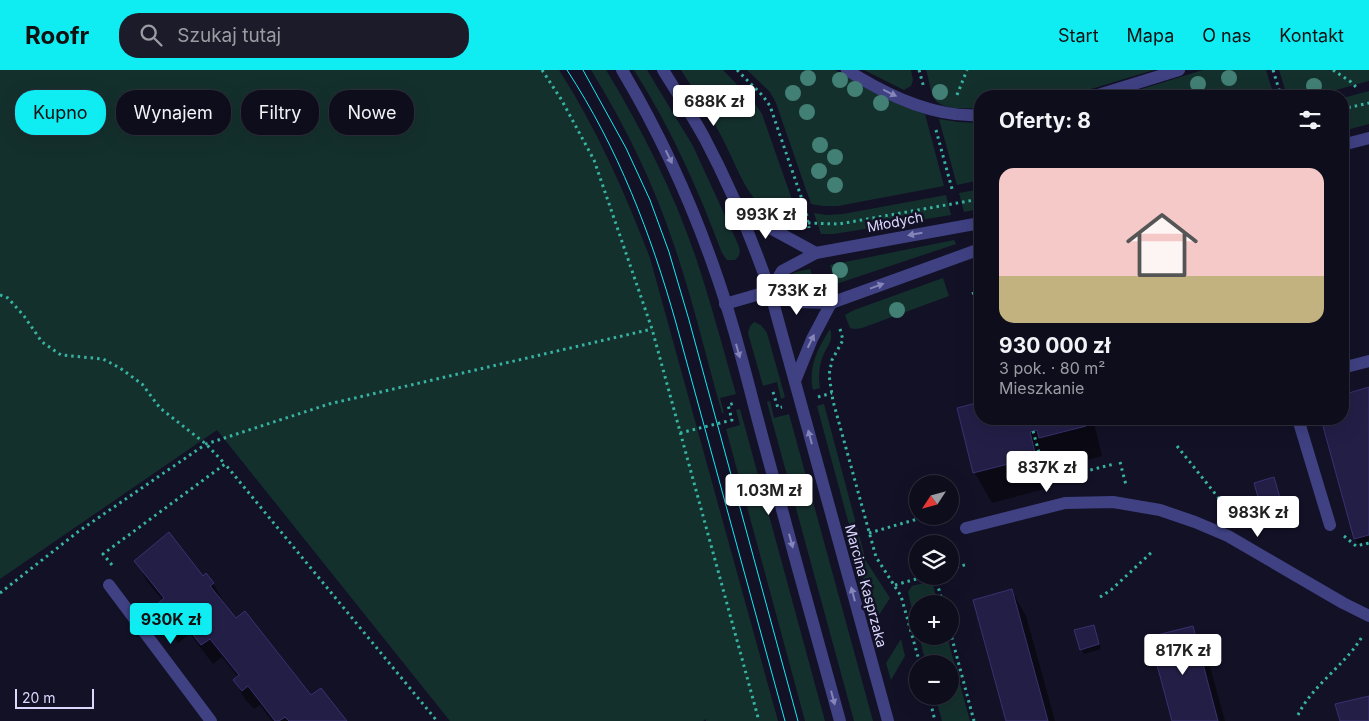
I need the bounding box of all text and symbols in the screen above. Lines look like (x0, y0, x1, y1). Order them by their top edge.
search box (119, 13, 469, 58)
text: Roofr (25, 21, 89, 50)
icon: search (137, 21, 165, 49)
text: Szukaj tutaj (177, 24, 281, 47)
text: Start (1058, 25, 1099, 46)
text: Mapa (1127, 25, 1174, 46)
text: O nas (1202, 25, 1251, 46)
text: Kontakt (1279, 25, 1344, 46)
pin: 688K zł (668, 85, 760, 127)
one-way arrow (882, 89, 897, 97)
chip: Kupno (15, 90, 106, 135)
chip: Wynajem (116, 90, 231, 135)
chip: Filtry (241, 90, 319, 135)
chip: Nowe (329, 90, 414, 135)
text: 688K zł (684, 91, 744, 111)
icon: filters (1296, 106, 1324, 134)
text: Oferty: 8 (999, 108, 1091, 133)
one-way arrow (665, 150, 673, 164)
pin: 993K zł (720, 198, 812, 240)
icon: home (1117, 200, 1207, 290)
text: 993K zł (736, 204, 796, 224)
street label: Młodych (865, 208, 924, 235)
one-way arrow (907, 230, 922, 238)
pin: 733K zł (751, 274, 843, 316)
text: 733K zł (768, 280, 826, 300)
one-way arrow (870, 282, 885, 290)
text: 930 000 zł (999, 333, 1111, 358)
one-way arrow (807, 334, 815, 348)
one-way arrow (735, 343, 743, 358)
text: 3 pok. · 80 m² (999, 358, 1105, 378)
text: Mieszkanie (999, 378, 1084, 398)
one-way arrow (806, 429, 814, 444)
pin: 837K zł (1001, 450, 1093, 493)
text: 837K zł (1018, 457, 1076, 477)
pin: 1.03M zł (717, 474, 821, 516)
north arrow (909, 475, 959, 525)
map controls (909, 475, 959, 705)
text: 1.03M zł (736, 480, 802, 500)
pin: 983K zł (1212, 496, 1304, 538)
text: 983K zł (1228, 502, 1288, 522)
street label: Marcina Kasprzaka (842, 523, 891, 649)
one-way arrow (787, 534, 795, 549)
button: layers (909, 535, 959, 585)
one-way arrow (849, 586, 857, 601)
button: + (909, 595, 959, 645)
pin: 930K zł (125, 602, 217, 645)
text: 930K zł (141, 609, 201, 629)
pin: 817K zł (1137, 634, 1229, 676)
text: 817K zł (1155, 640, 1211, 660)
button: − (909, 655, 959, 705)
scale bar (15, 686, 94, 709)
text: 20 m (22, 689, 56, 706)
one-way arrow (830, 691, 838, 706)

